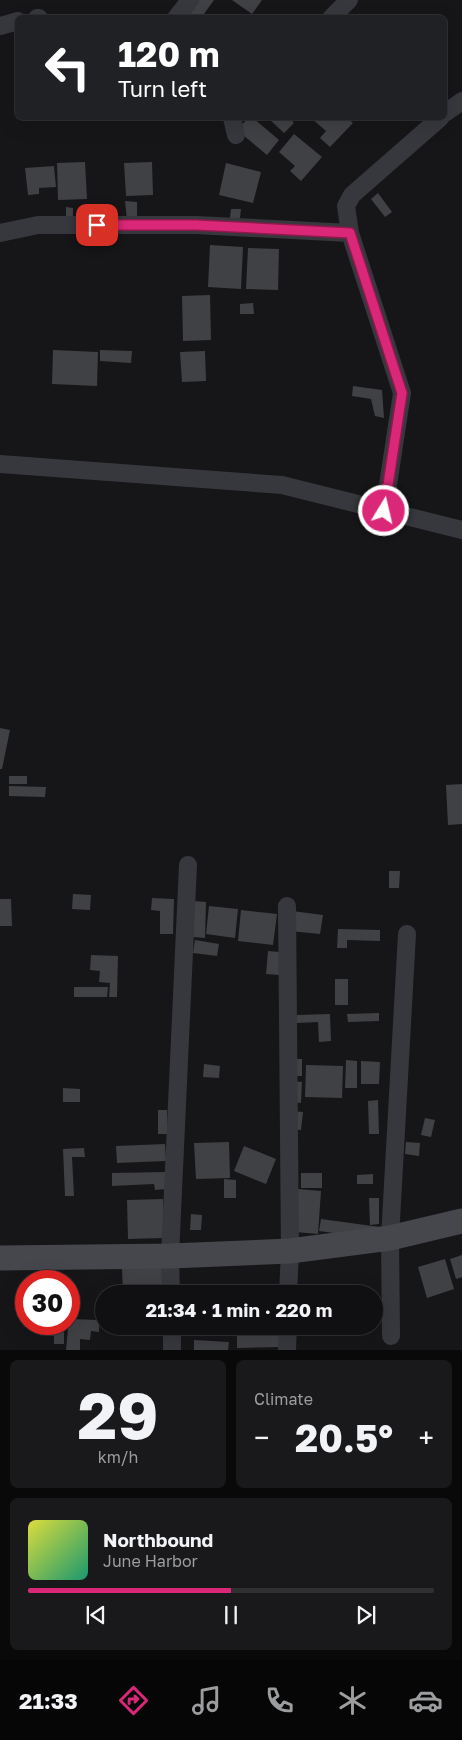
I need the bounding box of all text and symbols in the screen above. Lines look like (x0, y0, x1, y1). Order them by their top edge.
text: 120 m (118, 33, 220, 75)
icon: left (35, 35, 100, 100)
text: Turn left (118, 75, 207, 102)
pin (76, 204, 118, 246)
icon: arrive (83, 211, 111, 239)
position arrow (357, 484, 409, 536)
speed limit sign: 30 (15, 1270, 80, 1335)
text: 21:34 · 1 min · 220 m (146, 1298, 332, 1321)
text: 29 (78, 1375, 158, 1453)
text: Climate (254, 1389, 313, 1409)
text: 20.5° (295, 1415, 393, 1460)
text: − (254, 1421, 269, 1454)
text: + (419, 1421, 434, 1454)
text: km/h (98, 1447, 138, 1467)
text: Northbound (103, 1528, 213, 1551)
text: June Harbor (103, 1551, 198, 1571)
icon: previous (82, 1601, 110, 1629)
icon: pause (217, 1601, 245, 1629)
icon: next (352, 1601, 380, 1629)
icon: directions (116, 1683, 151, 1718)
icon: music (189, 1683, 224, 1718)
icon: phone (262, 1683, 297, 1718)
icon: climate (335, 1683, 370, 1718)
icon: car (408, 1683, 443, 1718)
text: 21:33 (19, 1687, 78, 1714)

